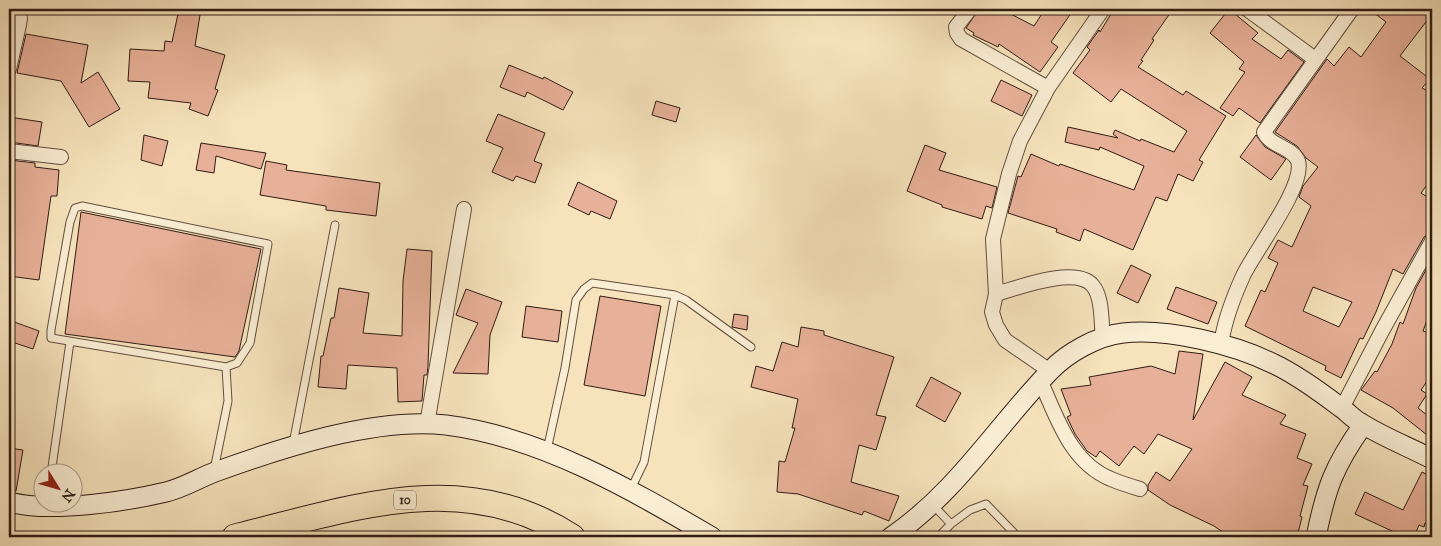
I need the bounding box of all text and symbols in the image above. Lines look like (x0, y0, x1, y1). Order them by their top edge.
north arrow (32, 464, 82, 514)
text: N (58, 486, 78, 505)
road number: 10 (394, 490, 416, 510)

